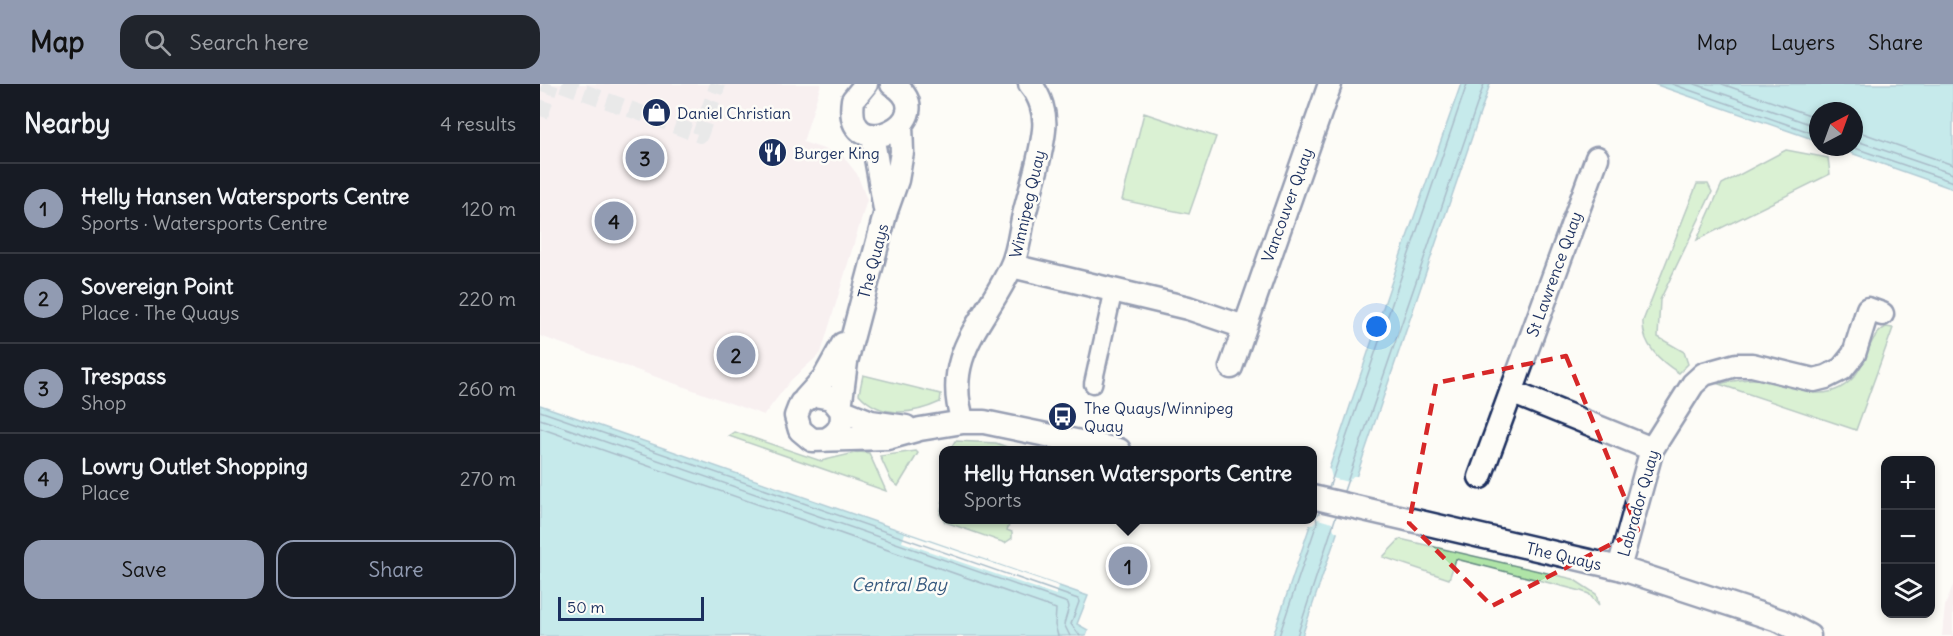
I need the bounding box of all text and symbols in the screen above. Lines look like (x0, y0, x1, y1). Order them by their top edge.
search box (120, 15, 540, 69)
text: Map (30, 24, 84, 60)
icon: search (141, 26, 174, 59)
text: Search here (189, 28, 309, 56)
text: Map (1697, 29, 1737, 56)
text: Layers (1770, 29, 1835, 56)
text: Share (1868, 29, 1923, 56)
shop icon: Daniel Christian (640, 97, 672, 129)
north arrow (1809, 102, 1863, 156)
place label: Daniel Christian (677, 103, 791, 123)
text: Nearby (24, 107, 110, 140)
text: 4 results (440, 111, 516, 136)
pin: 3 (626, 136, 664, 181)
restaurant icon: Burger King (757, 137, 789, 169)
place label: Burger King (794, 143, 880, 163)
street label: Vancouver Quay (1257, 145, 1317, 265)
street label: Winnipeg Quay (1005, 148, 1049, 260)
text: Helly Hansen Watersports Centre (81, 182, 409, 210)
text: 1 (40, 196, 47, 221)
text: 120 m (462, 196, 516, 221)
pin: 4 (594, 198, 634, 244)
street label: St Lawrence Quay (1522, 209, 1586, 339)
text: Sports · Watersports Centre (81, 210, 328, 235)
street label: The Quays (853, 221, 893, 301)
text: Sovereign Point (81, 272, 233, 300)
text: 2 (38, 286, 49, 311)
text: 220 m (459, 286, 516, 311)
text: Place · The Quays (81, 300, 239, 325)
your location (1362, 312, 1391, 341)
pin: 2 (716, 332, 756, 378)
text: Trespass (81, 362, 166, 390)
text: 3 (38, 376, 49, 401)
text: 260 m (458, 376, 516, 401)
text: Shop (81, 390, 126, 415)
place label: The Quays/Winnipeg Quay (1084, 398, 1234, 436)
bus stop icon: The Quays/Winnipeg Quay (1047, 401, 1079, 433)
popup (939, 446, 1317, 524)
street label: Labrador Quay (1613, 447, 1663, 559)
text: Lowry Outlet Shopping (81, 452, 308, 480)
map controls (1881, 456, 1935, 618)
button: + (1881, 456, 1935, 510)
text: Helly Hansen Watersports Centre (964, 459, 1292, 487)
text: 4 (38, 466, 49, 491)
text: 270 m (460, 466, 516, 491)
text: Place (81, 480, 129, 505)
text: Sports (964, 487, 1022, 512)
button: − (1881, 510, 1935, 564)
street label: The Quays (1524, 538, 1604, 574)
button: Save (24, 540, 264, 599)
button: Share (276, 540, 516, 599)
pin: 1 (1108, 544, 1148, 588)
button: layers (1881, 564, 1935, 618)
water label: Central Bay (851, 573, 948, 596)
scale bar (558, 594, 704, 622)
text: 50 m (567, 597, 605, 617)

